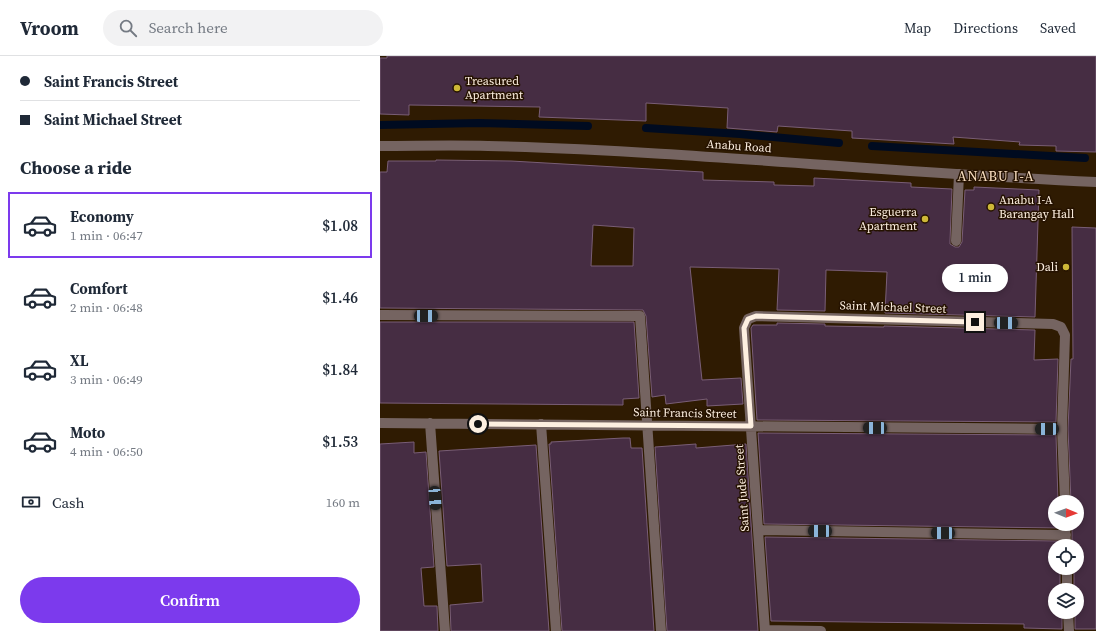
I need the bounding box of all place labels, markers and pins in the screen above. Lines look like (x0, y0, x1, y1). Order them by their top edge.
place label: Treasured Apartment (465, 73, 523, 103)
marker: Treasured Apartment (452, 83, 462, 93)
place label: Anabu I-A Barangay Hall (999, 192, 1075, 222)
marker: Anabu I-A Barangay Hall (986, 202, 996, 212)
place label: Esguerra Apartment (859, 204, 918, 234)
marker: Esguerra Apartment (920, 214, 930, 224)
place label: Dali (1036, 259, 1058, 275)
marker: Dali (1061, 262, 1071, 272)

